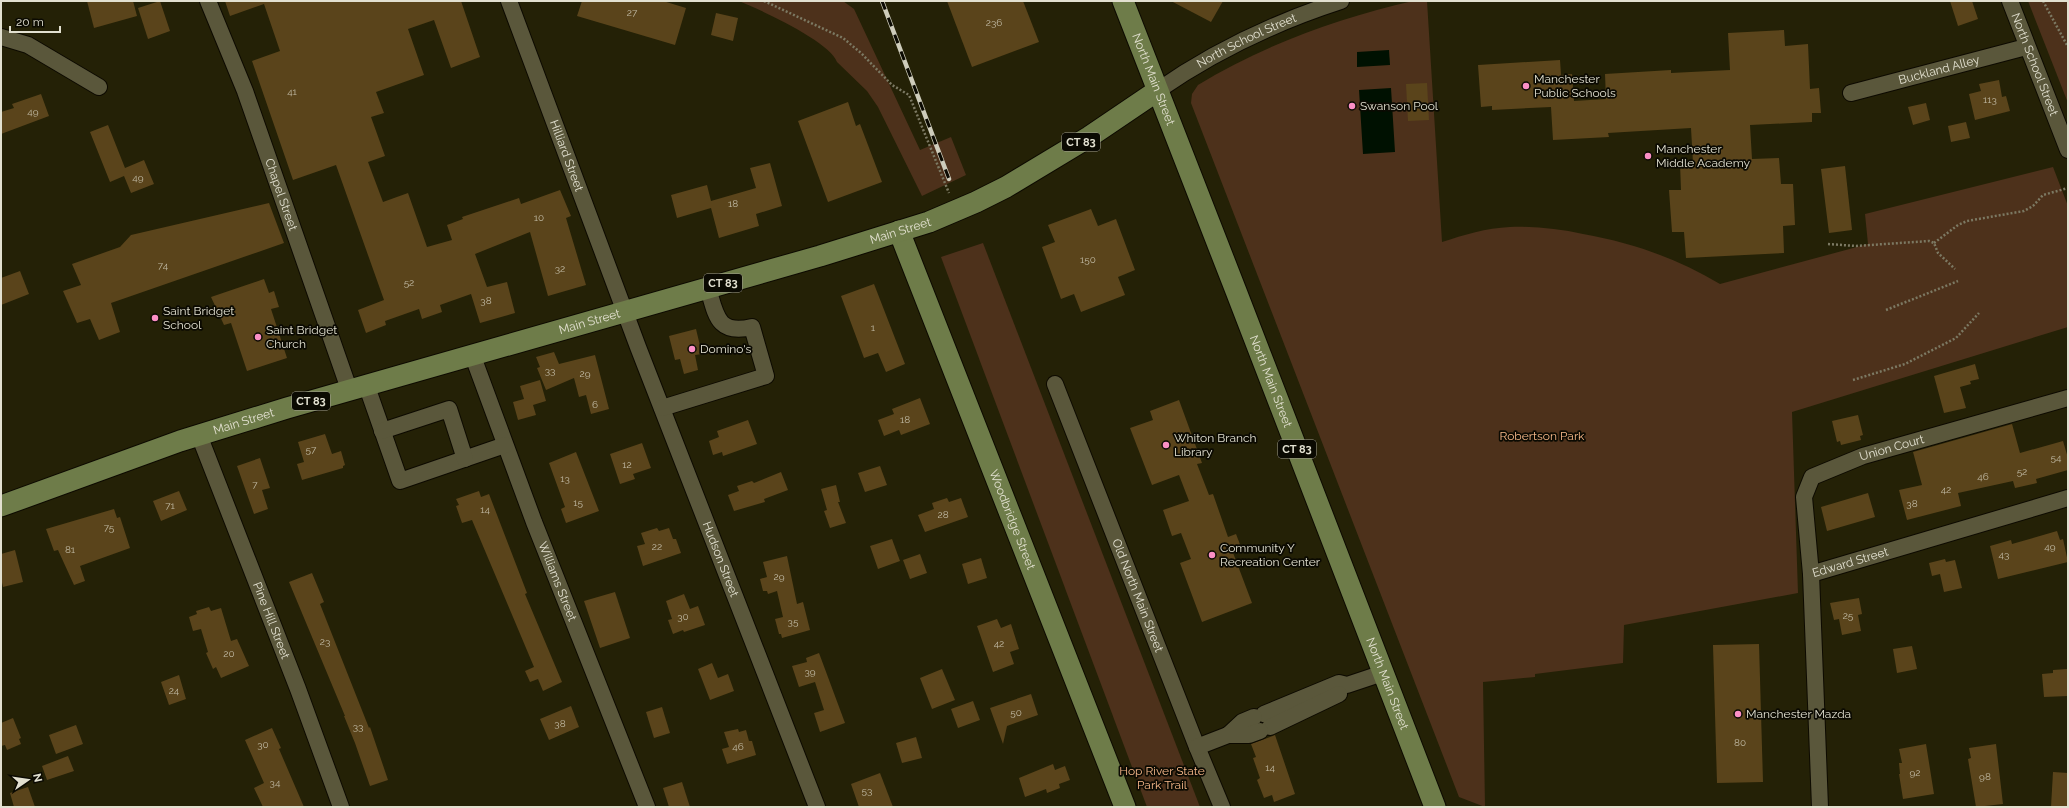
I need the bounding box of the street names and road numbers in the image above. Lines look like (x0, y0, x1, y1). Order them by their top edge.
street label: North School Street (1194, 11, 1298, 71)
street label: North School Street (2008, 11, 2061, 118)
street label: North Main Street (1129, 31, 1178, 127)
street label: Buckland Alley (1897, 52, 1981, 87)
street label: Hilliard Street (547, 118, 586, 193)
road number: CT 83 (1062, 133, 1100, 151)
street label: Chapel Street (262, 157, 300, 233)
street label: Main Street (868, 215, 933, 247)
road number: CT 83 (704, 274, 742, 292)
street label: Main Street (557, 306, 622, 337)
street label: North Main Street (1247, 333, 1295, 429)
road number: CT 83 (292, 392, 330, 410)
street label: Main Street (211, 405, 276, 437)
street label: Union Court (1858, 432, 1926, 464)
road number: CT 83 (1278, 440, 1316, 458)
street label: Woodbridge Street (986, 468, 1038, 572)
street label: Hudson Street (700, 520, 742, 599)
street label: Old North Main Street (1109, 537, 1166, 654)
street label: Williams Street (536, 540, 580, 623)
street label: Edward Street (1811, 545, 1890, 580)
street label: Pine Hill Street (250, 580, 293, 661)
street label: North Main Street (1363, 636, 1412, 732)

